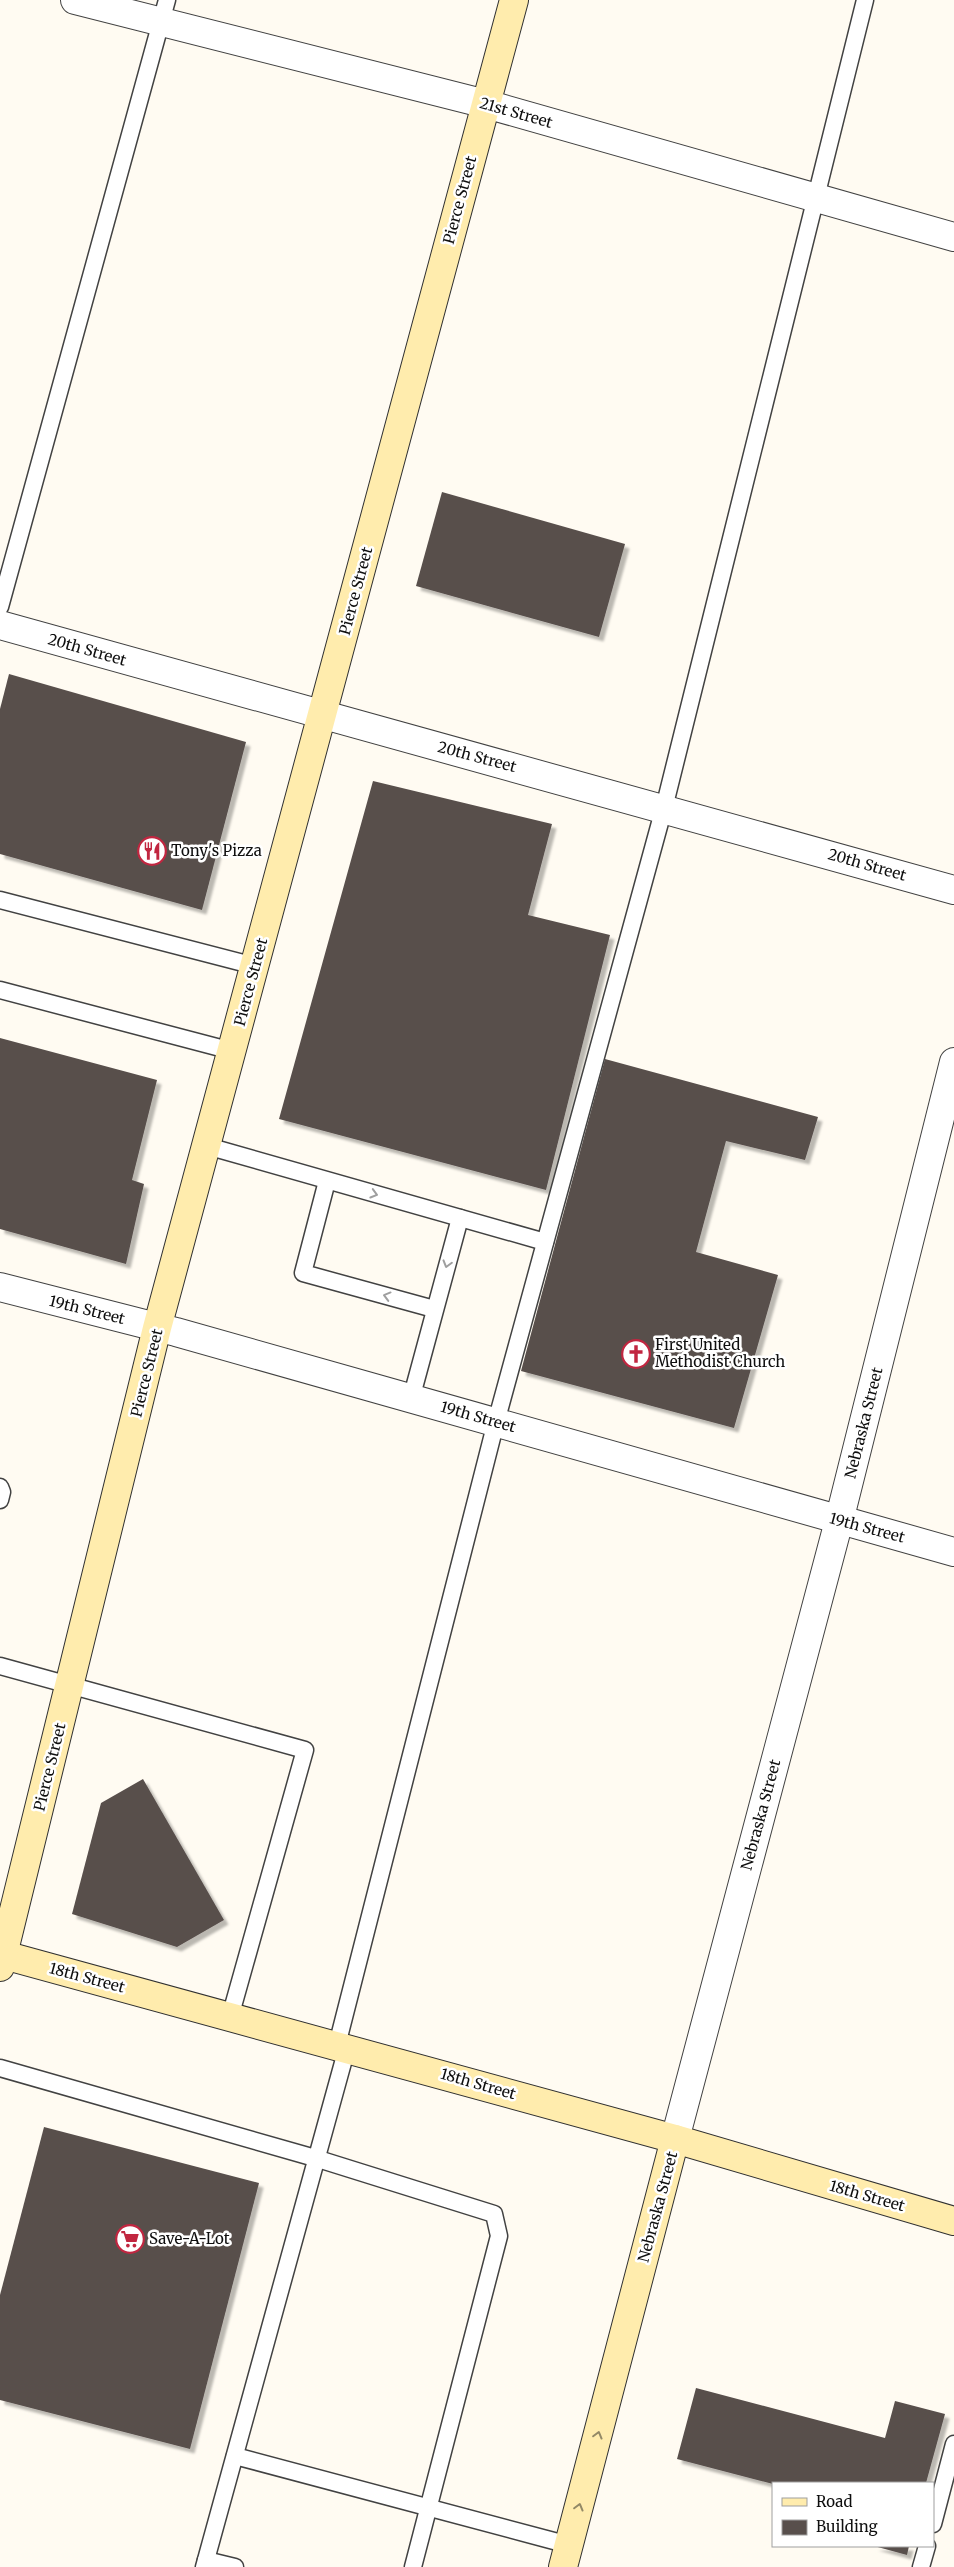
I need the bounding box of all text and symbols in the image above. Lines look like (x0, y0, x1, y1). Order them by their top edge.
street label: 21st Street (478, 93, 555, 132)
street label: Pierce Street (439, 154, 480, 246)
street label: Pierce Street (335, 545, 376, 637)
street label: 20th Street (46, 629, 129, 670)
street label: 20th Street (436, 737, 519, 776)
restaurant icon: Tony's Pizza (137, 836, 167, 866)
place label: Tony's Pizza (171, 841, 262, 860)
street label: 20th Street (826, 844, 909, 885)
street label: Pierce Street (230, 936, 271, 1028)
one-way arrow (370, 1189, 378, 1199)
one-way arrow (443, 1259, 453, 1267)
street label: 19th Street (47, 1291, 127, 1328)
one-way arrow (383, 1291, 392, 1302)
street label: Pierce Street (126, 1327, 167, 1419)
place label: First United Methodist Church (655, 1335, 785, 1371)
church icon: First United Methodist Church (621, 1339, 651, 1369)
street label: Nebraska Street (841, 1365, 887, 1481)
street label: 19th Street (438, 1397, 518, 1436)
street label: 19th Street (827, 1508, 907, 1547)
street label: Pierce Street (29, 1721, 70, 1813)
street label: Nebraska Street (737, 1757, 784, 1872)
street label: 18th Street (47, 1958, 127, 1997)
street label: 18th Street (438, 2064, 518, 2103)
street label: Nebraska Street (634, 2149, 681, 2264)
street label: 18th Street (827, 2176, 907, 2215)
supermarket icon: Save-A-Lot (115, 2224, 145, 2254)
place label: Save-A-Lot (149, 2229, 230, 2248)
one-way arrow (592, 2430, 603, 2439)
legend (772, 2482, 934, 2547)
text: Road (816, 2492, 852, 2511)
one-way arrow (573, 2503, 584, 2512)
text: Building (816, 2517, 878, 2536)

